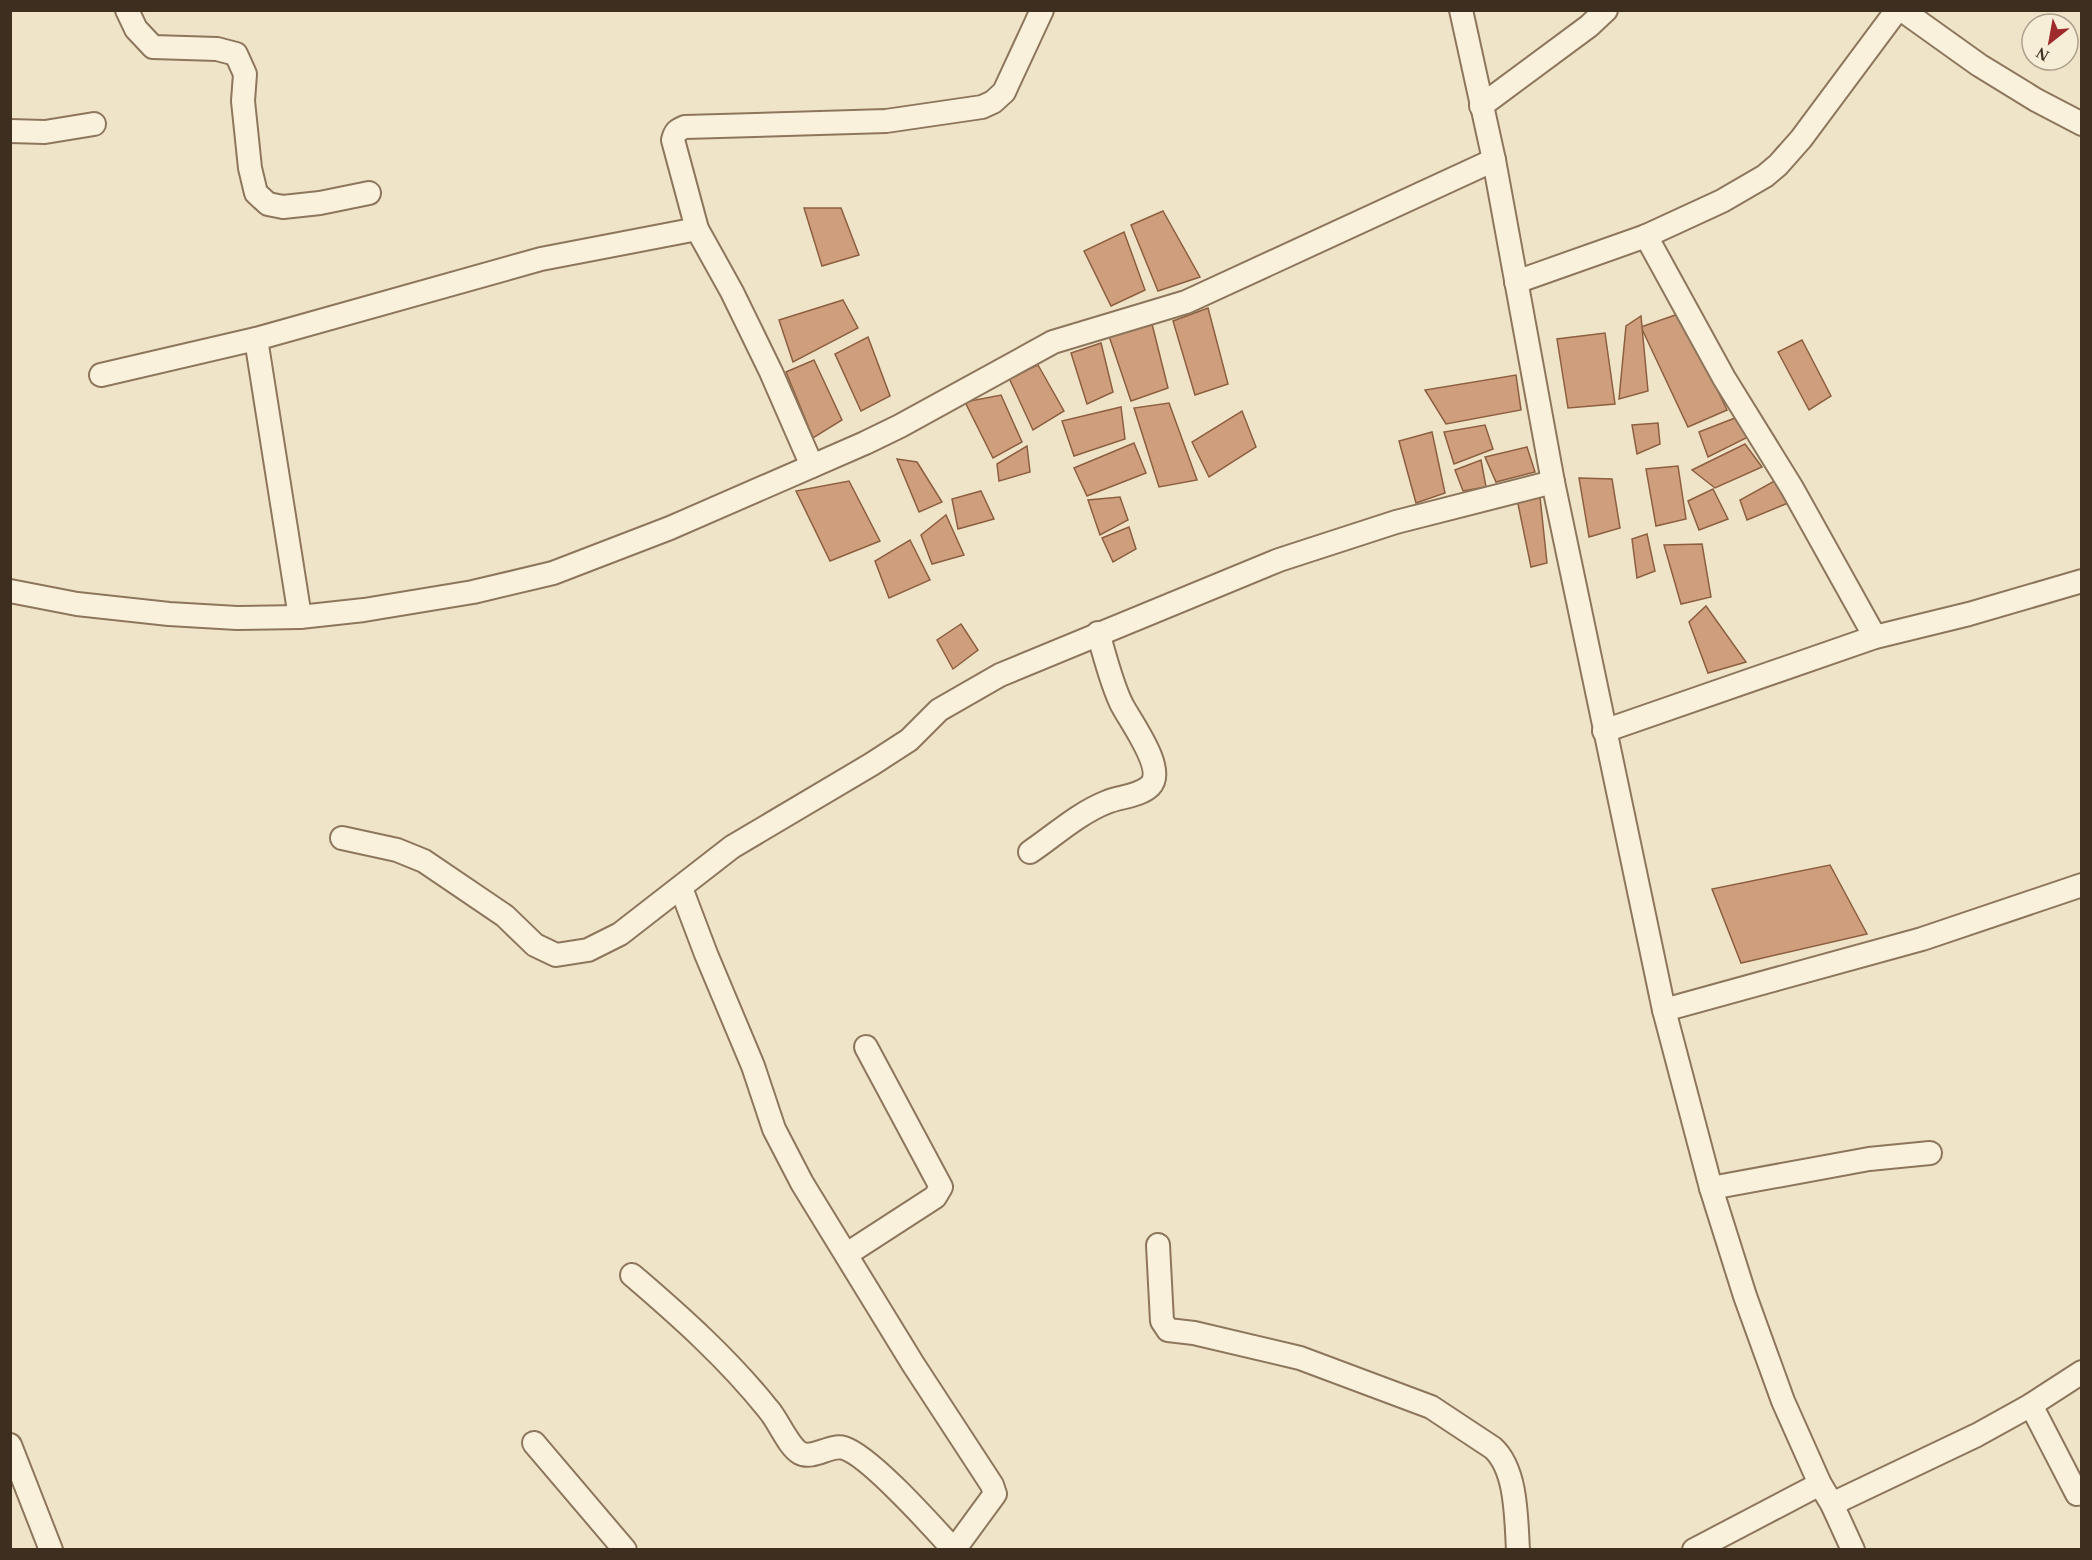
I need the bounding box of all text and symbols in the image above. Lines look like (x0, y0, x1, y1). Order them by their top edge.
north arrow (2020, 12, 2080, 72)
text: N (2033, 44, 2052, 65)

